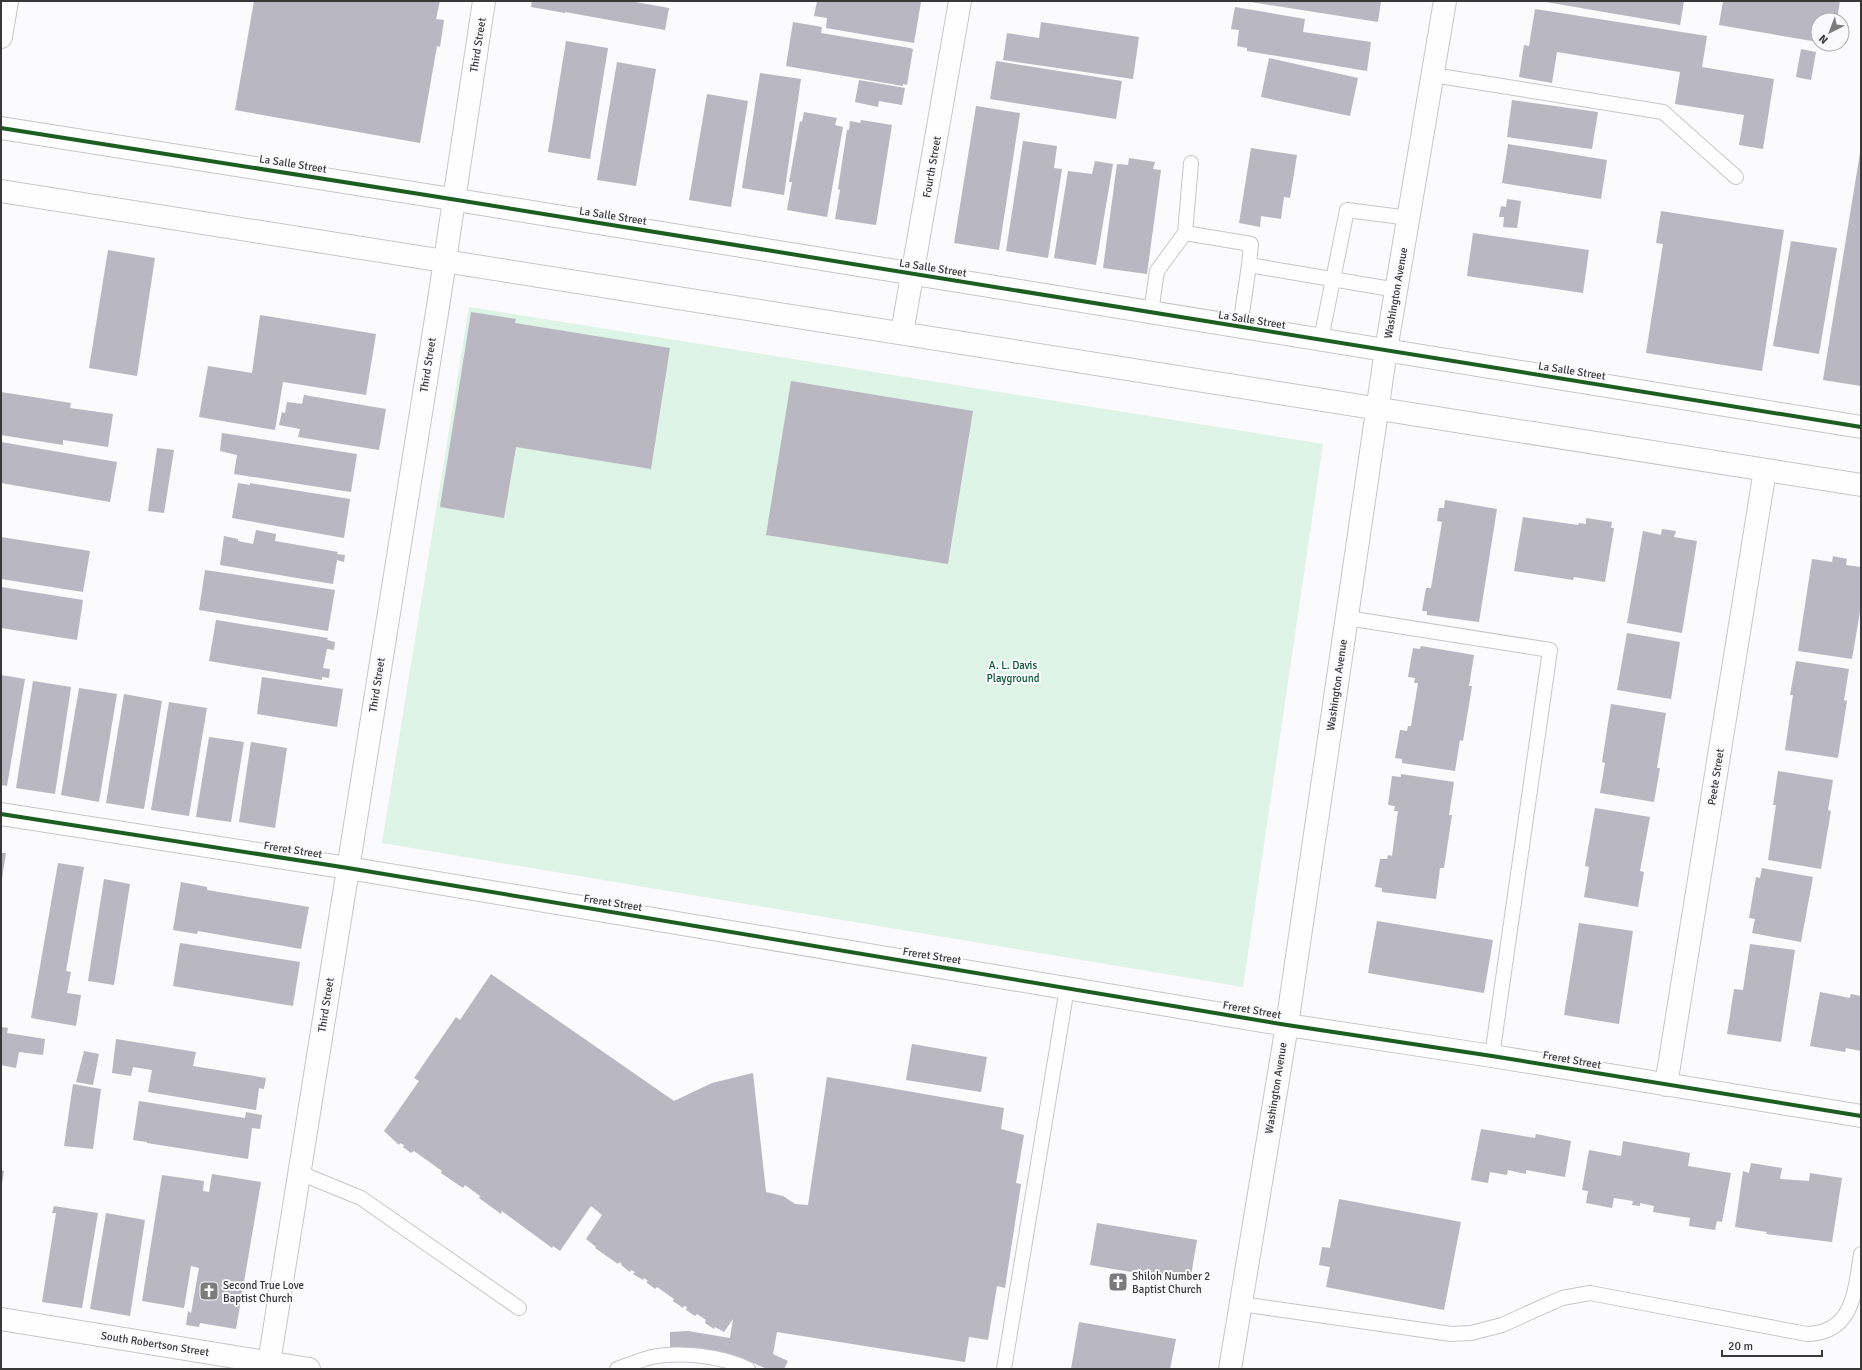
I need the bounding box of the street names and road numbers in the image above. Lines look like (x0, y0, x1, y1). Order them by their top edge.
street label: Third Street (467, 17, 489, 73)
street label: Fourth Street (920, 135, 944, 199)
street label: La Salle Street (258, 152, 328, 176)
street label: La Salle Street (578, 204, 648, 228)
street label: Washington Avenue (1382, 246, 1410, 340)
street label: La Salle Street (898, 256, 968, 280)
street label: La Salle Street (1217, 308, 1287, 332)
street label: Third Street (417, 337, 439, 393)
street label: La Salle Street (1537, 359, 1607, 383)
street label: Washington Avenue (1324, 638, 1350, 732)
street label: Third Street (366, 657, 388, 713)
street label: Peete Street (1705, 748, 1727, 806)
street label: Freret Street (263, 839, 323, 861)
street label: Freret Street (583, 892, 643, 914)
street label: Freret Street (902, 945, 962, 967)
street label: Third Street (315, 977, 337, 1033)
street label: Freret Street (1222, 998, 1282, 1022)
street label: Washington Avenue (1262, 1041, 1290, 1135)
street label: Freret Street (1542, 1048, 1602, 1072)
street label: South Robertson Street (100, 1329, 210, 1359)

